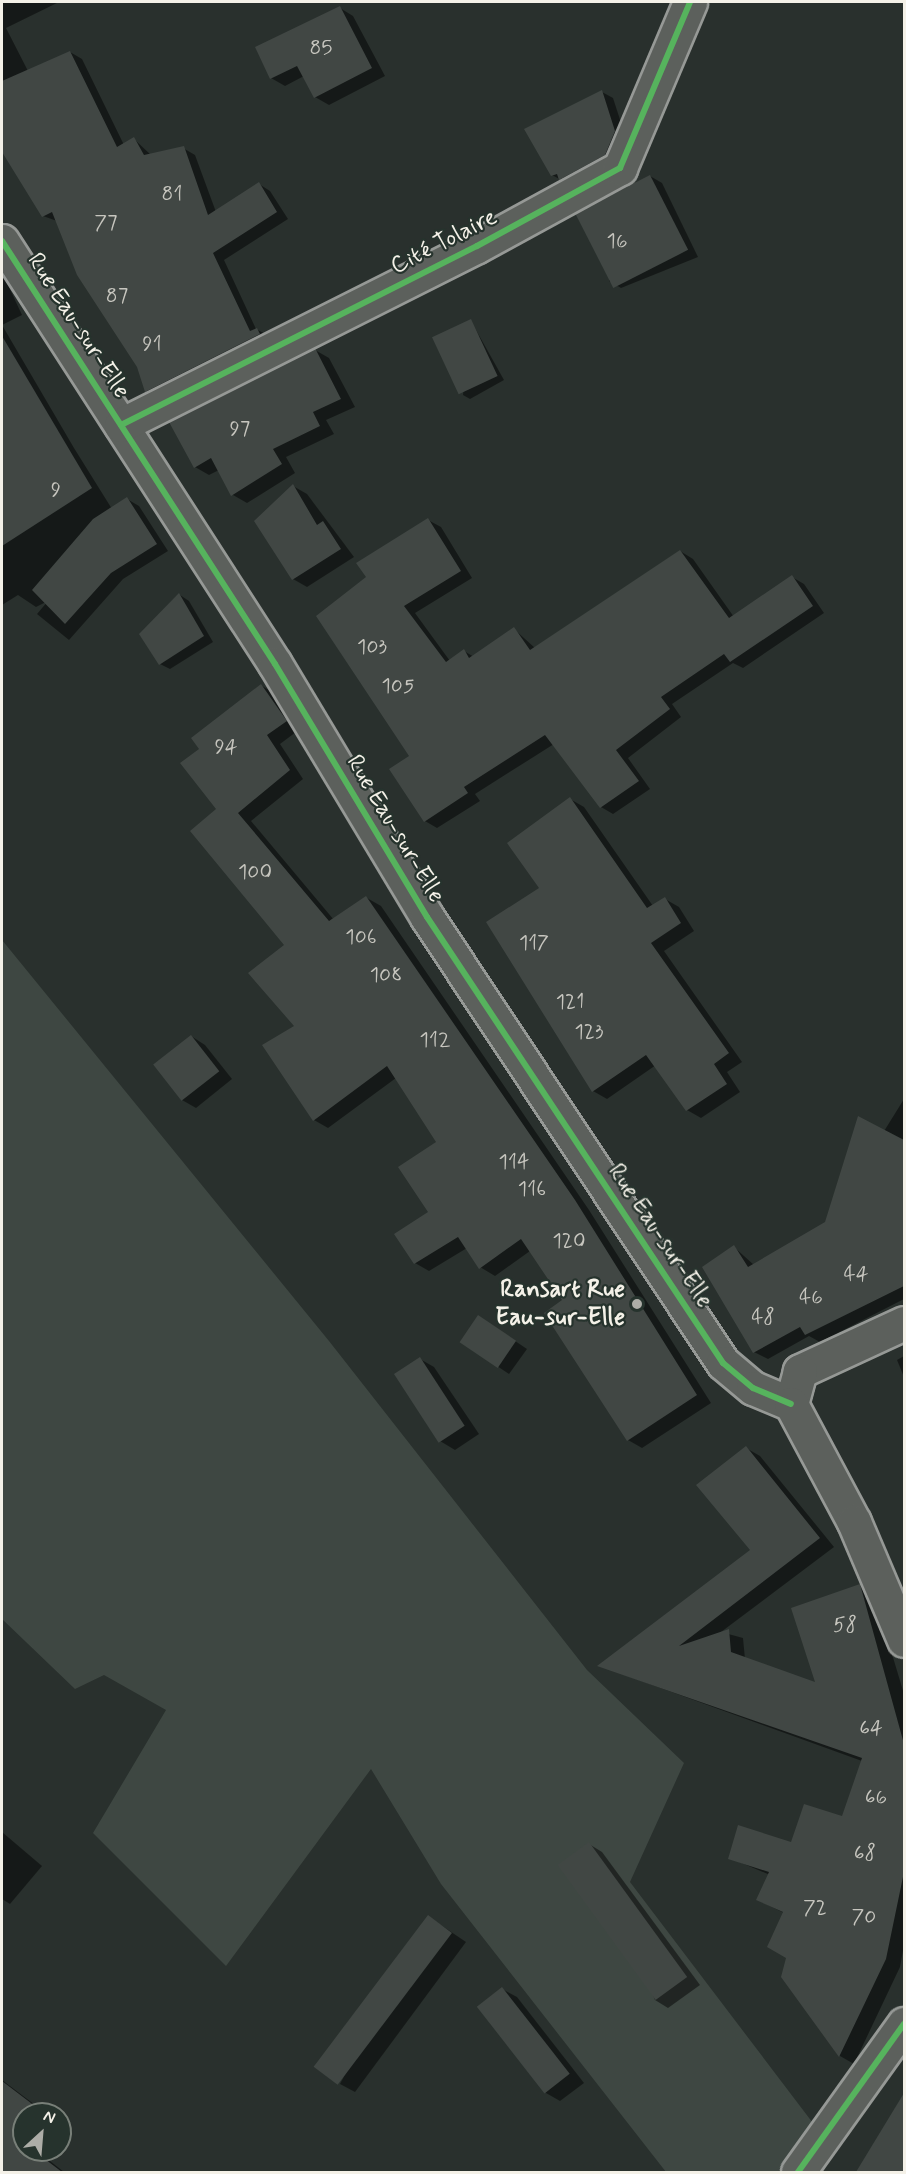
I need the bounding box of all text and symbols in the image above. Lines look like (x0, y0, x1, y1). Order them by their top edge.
house number: 85 (309, 35, 333, 61)
house number: 81 (162, 181, 182, 207)
street label: Cité Tolaire (386, 203, 502, 281)
house number: 77 (94, 210, 118, 236)
house number: 16 (607, 228, 627, 254)
street label: Rue Eau-sur-Elle (19, 246, 137, 406)
house number: 87 (106, 283, 128, 309)
house number: 91 (142, 331, 162, 357)
house number: 97 (230, 416, 250, 442)
house number: 9 (51, 477, 61, 503)
house number: 103 (357, 634, 387, 660)
house number: 105 (381, 673, 415, 699)
house number: 94 (214, 734, 238, 760)
street label: Rue Eau-sur-Elle (338, 748, 452, 910)
house number: 100 (238, 859, 272, 885)
house number: 106 (345, 924, 377, 950)
house number: 117 (519, 930, 549, 956)
house number: 108 (370, 962, 402, 988)
house number: 121 (556, 989, 584, 1015)
house number: 123 (574, 1019, 604, 1045)
house number: 112 (420, 1027, 450, 1053)
house number: 114 (499, 1149, 529, 1175)
street label: Rue Eau-sur-Elle (600, 1157, 720, 1315)
house number: 116 (518, 1176, 546, 1202)
house number: 120 (552, 1228, 586, 1254)
house number: 44 (844, 1261, 868, 1287)
place label: Ransart Rue Eau-sur-Elle (495, 1276, 625, 1332)
house number: 46 (799, 1284, 823, 1310)
marker: Ransart Rue Eau-sur-Elle (630, 1297, 644, 1311)
house number: 48 (751, 1304, 775, 1330)
house number: 58 (833, 1612, 857, 1638)
house number: 64 (859, 1715, 883, 1741)
house number: 66 (865, 1784, 887, 1810)
house number: 68 (854, 1840, 876, 1866)
house number: 72 (803, 1895, 827, 1921)
house number: 70 (852, 1904, 876, 1930)
north arrow (12, 2102, 72, 2162)
text: N (40, 2105, 59, 2129)

